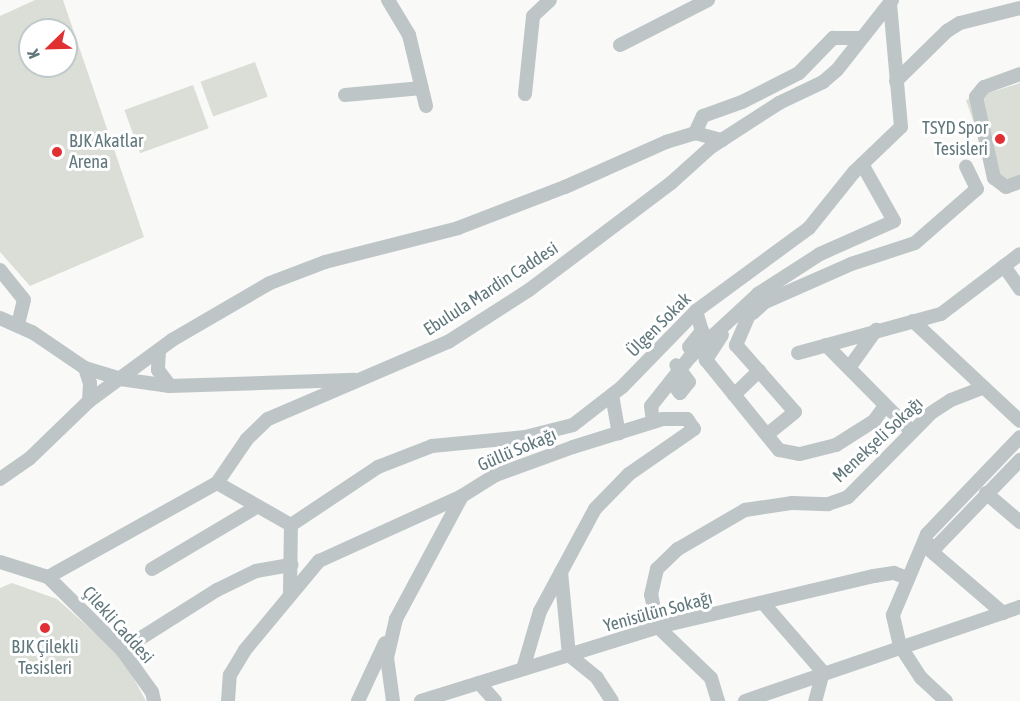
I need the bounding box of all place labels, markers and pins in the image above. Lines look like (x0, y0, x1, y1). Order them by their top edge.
place label: TSYD Spor Tesisleri (922, 118, 988, 160)
place label: BJK Akatlar Arena (69, 131, 143, 174)
marker: TSYD Spor Tesisleri (993, 132, 1007, 146)
marker: BJK Akatlar Arena (50, 145, 64, 159)
marker: BJK Çilekli Tesisleri (38, 621, 52, 635)
place label: BJK Çilekli Tesisleri (11, 637, 79, 680)

